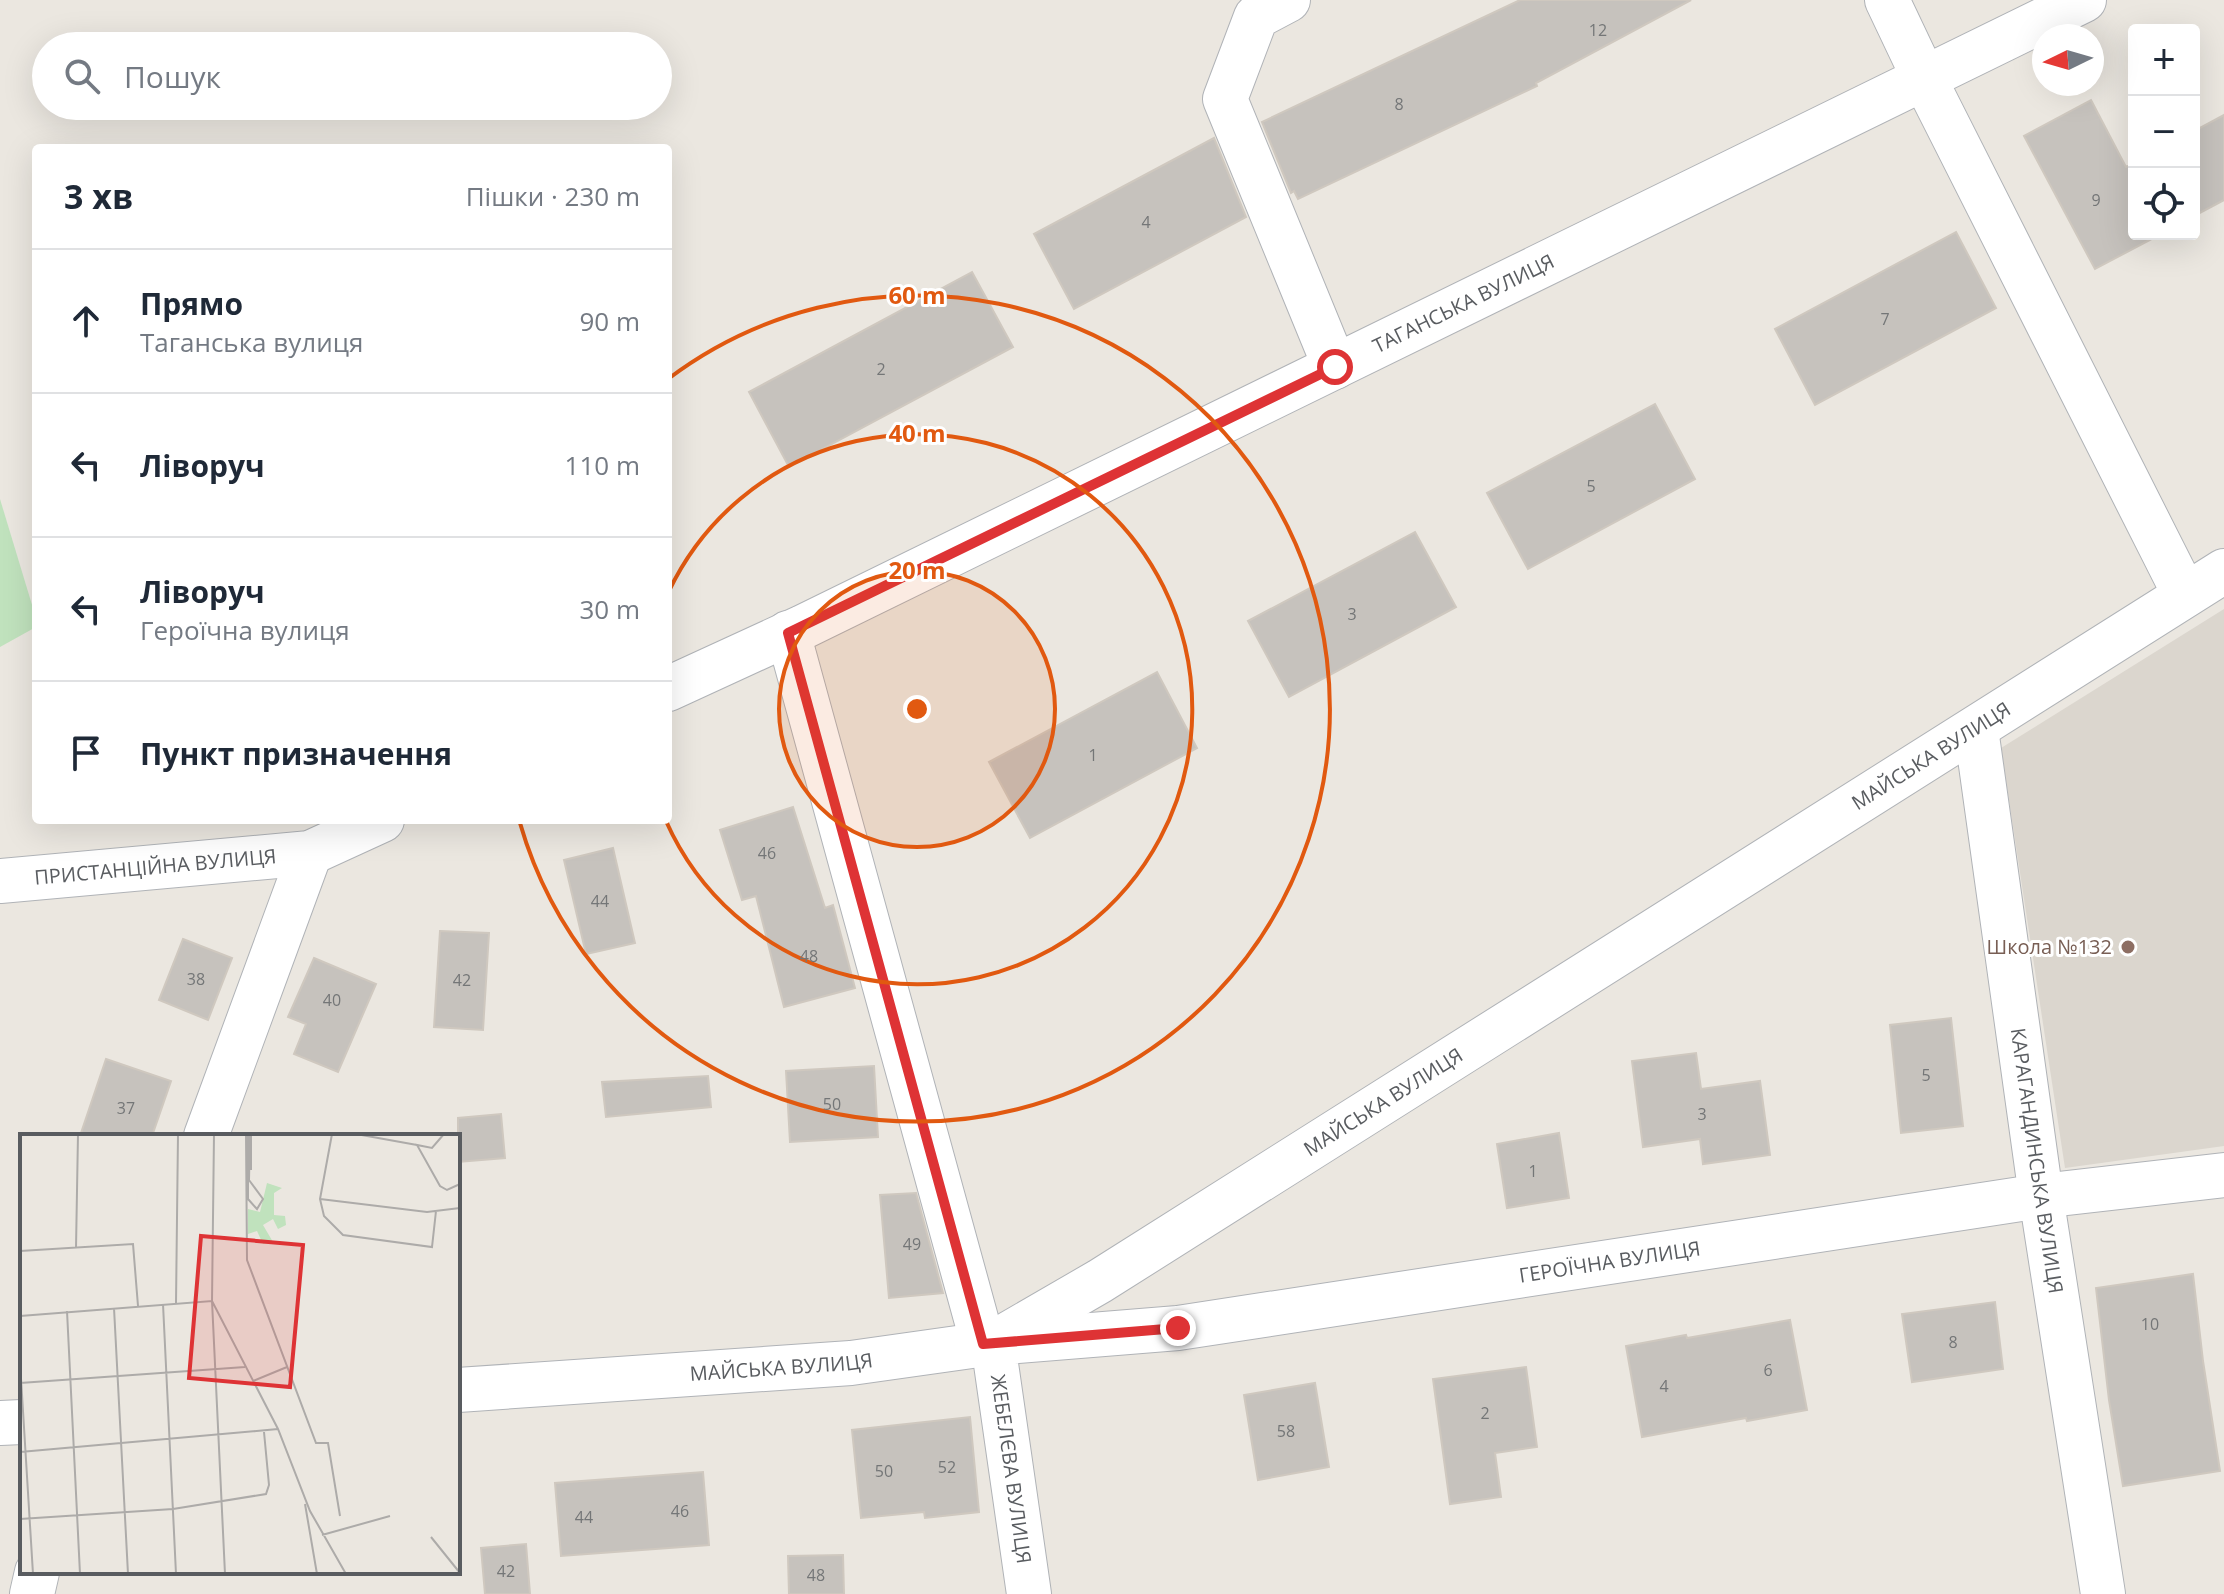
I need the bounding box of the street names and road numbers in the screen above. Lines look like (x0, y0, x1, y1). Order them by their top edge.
street label: ТАГАНСЬКА ВУЛИЦЯ (1368, 247, 1559, 359)
street label: МАЙСЬКА ВУЛИЦЯ (1846, 695, 2015, 816)
street label: ПРИСТАНЦІЙНА ВУЛИЦЯ (33, 842, 278, 891)
street label: КАРАГАНДИНСЬКА ВУЛИЦЯ (2005, 1026, 2070, 1295)
street label: МАЙСЬКА ВУЛИЦЯ (1298, 1041, 1468, 1162)
street label: ГЕРОЇЧНА ВУЛИЦЯ (1517, 1234, 1702, 1289)
street label: МАЙСЬКА ВУЛИЦЯ (689, 1346, 874, 1387)
street label: ЖЕБЕЛЄВА ВУЛИЦЯ (985, 1373, 1038, 1565)

